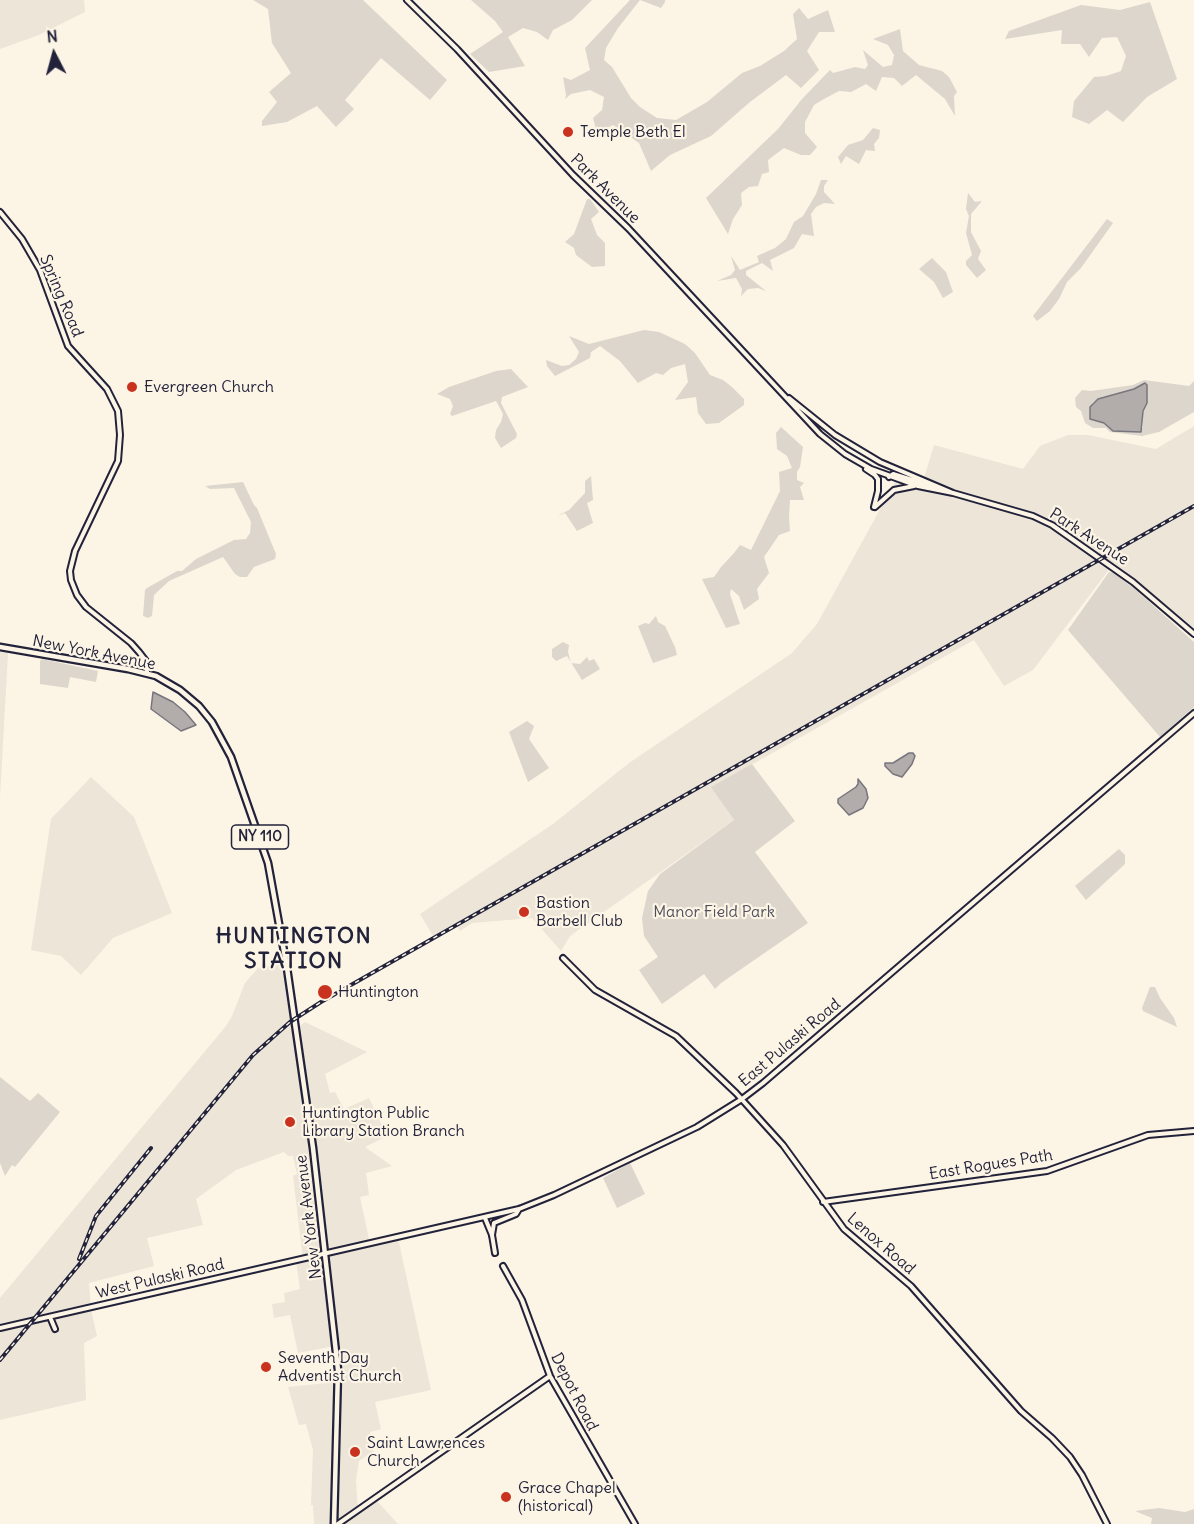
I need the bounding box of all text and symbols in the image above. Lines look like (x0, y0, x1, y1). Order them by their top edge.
north arrow (24, 24, 84, 84)
text: N (46, 26, 59, 47)
place label: Temple Beth El (580, 122, 686, 142)
marker: Temple Beth El (561, 125, 575, 139)
street label: Park Avenue (566, 150, 644, 228)
street label: Spring Road (35, 252, 87, 340)
place label: Evergreen Church (144, 377, 274, 397)
marker: Evergreen Church (125, 380, 139, 394)
street label: Park Avenue (1046, 504, 1132, 570)
street label: New York Avenue (31, 632, 157, 674)
road number: NY 110 (232, 825, 288, 849)
place label: Bastion Barbell Club (536, 893, 623, 931)
park label: Manor Field Park (653, 902, 775, 922)
marker: Bastion Barbell Club (517, 905, 531, 919)
district label: HUNTINGTON STATION (216, 924, 372, 975)
place label: Huntington (338, 982, 419, 1002)
marker: Huntington (316, 983, 334, 1001)
street label: East Pulaski Road (735, 995, 845, 1091)
place label: Huntington Public Library Station Branch (302, 1103, 465, 1141)
marker: Huntington Public Library Station Branch (283, 1115, 297, 1129)
street label: East Rogues Path (928, 1146, 1054, 1184)
street label: New York Avenue (292, 1154, 326, 1280)
street label: Lenox Road (843, 1209, 919, 1279)
street label: West Pulaski Road (94, 1255, 226, 1303)
place label: Seventh Day Adventist Church (278, 1348, 401, 1386)
street label: Depot Road (546, 1350, 602, 1434)
marker: Seventh Day Adventist Church (259, 1360, 273, 1374)
place label: Saint Lawrences Church (367, 1433, 485, 1471)
marker: Saint Lawrences Church (348, 1445, 362, 1459)
place label: Grace Chapel (historical) (518, 1478, 615, 1516)
marker: Grace Chapel (historical) (499, 1490, 513, 1504)

